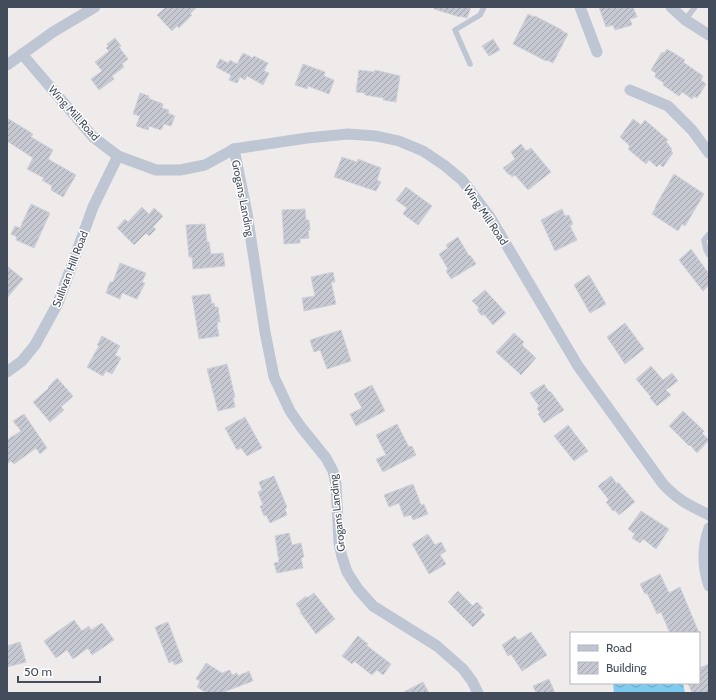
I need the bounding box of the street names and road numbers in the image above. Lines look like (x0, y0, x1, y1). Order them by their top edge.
street label: Wing Mill Road (46, 83, 102, 143)
street label: Grogans Landing (229, 159, 257, 238)
street label: Wing Mill Road (461, 182, 511, 248)
street label: Sullivan Hill Road (49, 229, 91, 309)
street label: Grogans Landing (326, 473, 348, 552)

